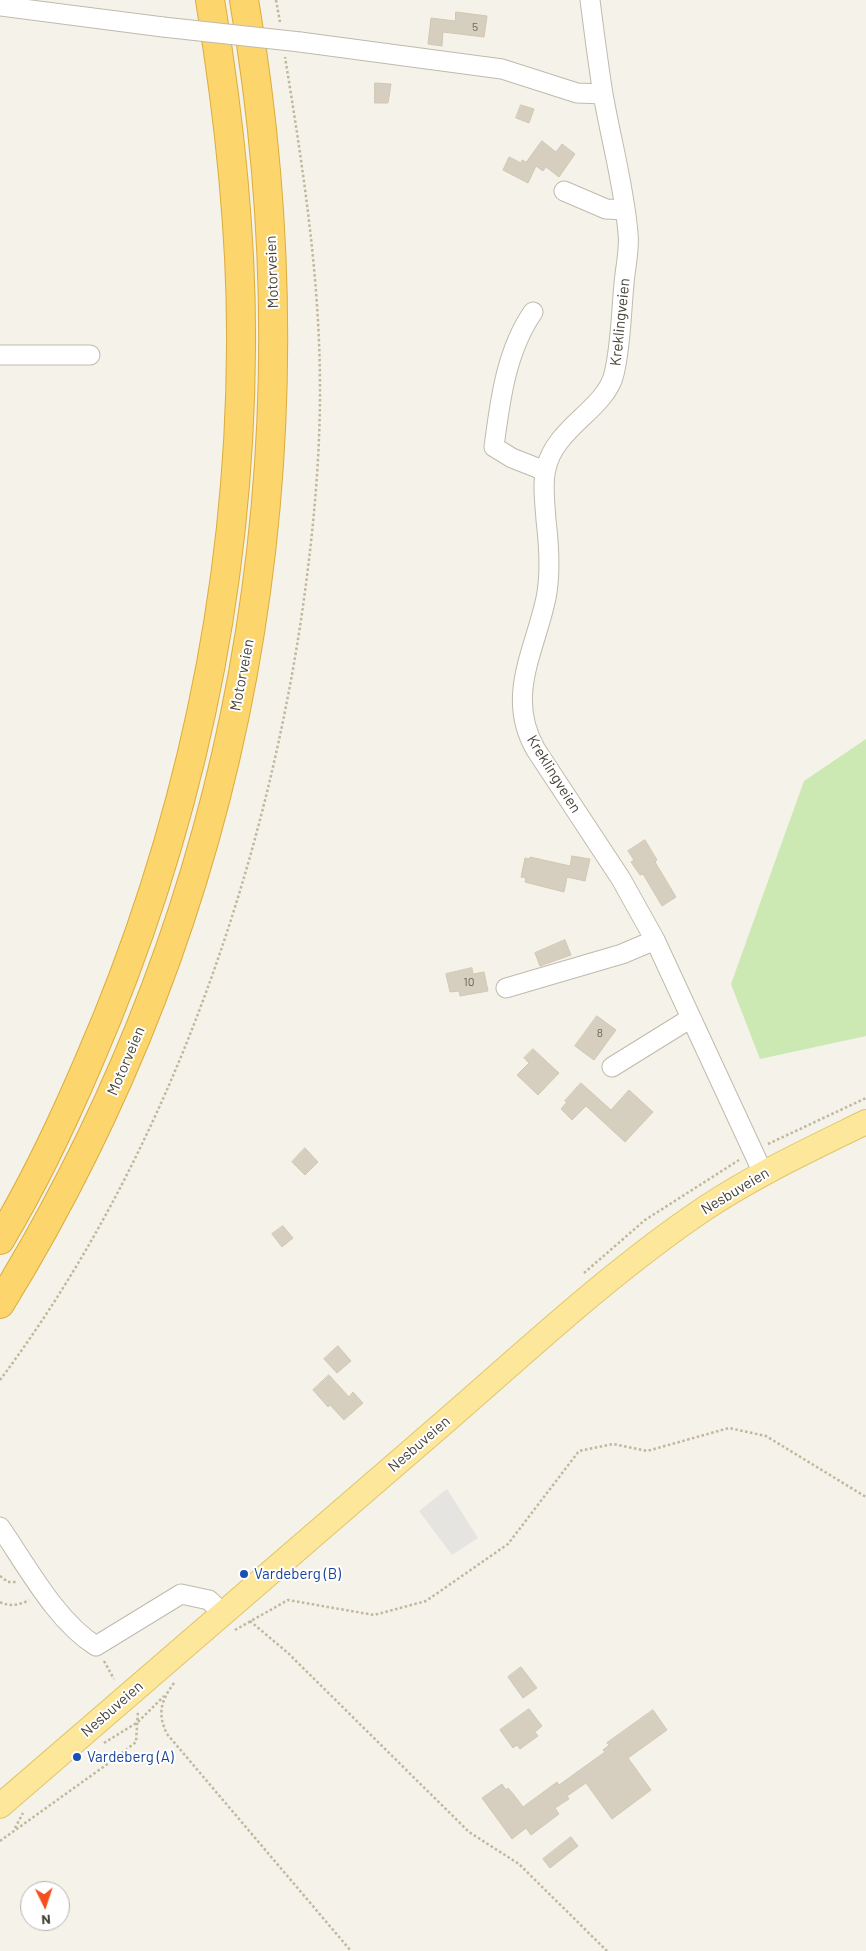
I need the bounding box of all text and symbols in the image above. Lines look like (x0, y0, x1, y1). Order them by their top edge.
house number: 5 (472, 20, 478, 34)
street label: Motorveien (262, 235, 282, 309)
street label: Kreklingveien (606, 277, 634, 367)
street label: Motorveien (226, 638, 258, 712)
street label: Kreklingveien (523, 732, 585, 816)
house number: 10 (464, 975, 474, 989)
street label: Motorveien (103, 1024, 149, 1098)
house number: 8 (597, 1026, 603, 1040)
street label: Nesbuveien (698, 1164, 772, 1218)
street label: Nesbuveien (384, 1412, 454, 1476)
place label: Vardeberg (B) (254, 1565, 341, 1583)
marker: Vardeberg (B) (238, 1568, 250, 1580)
street label: Nesbuveien (77, 1677, 147, 1741)
place label: Vardeberg (A) (87, 1748, 174, 1766)
marker: Vardeberg (A) (71, 1751, 83, 1763)
north arrow (20, 1881, 70, 1931)
text: N (41, 1912, 51, 1929)

